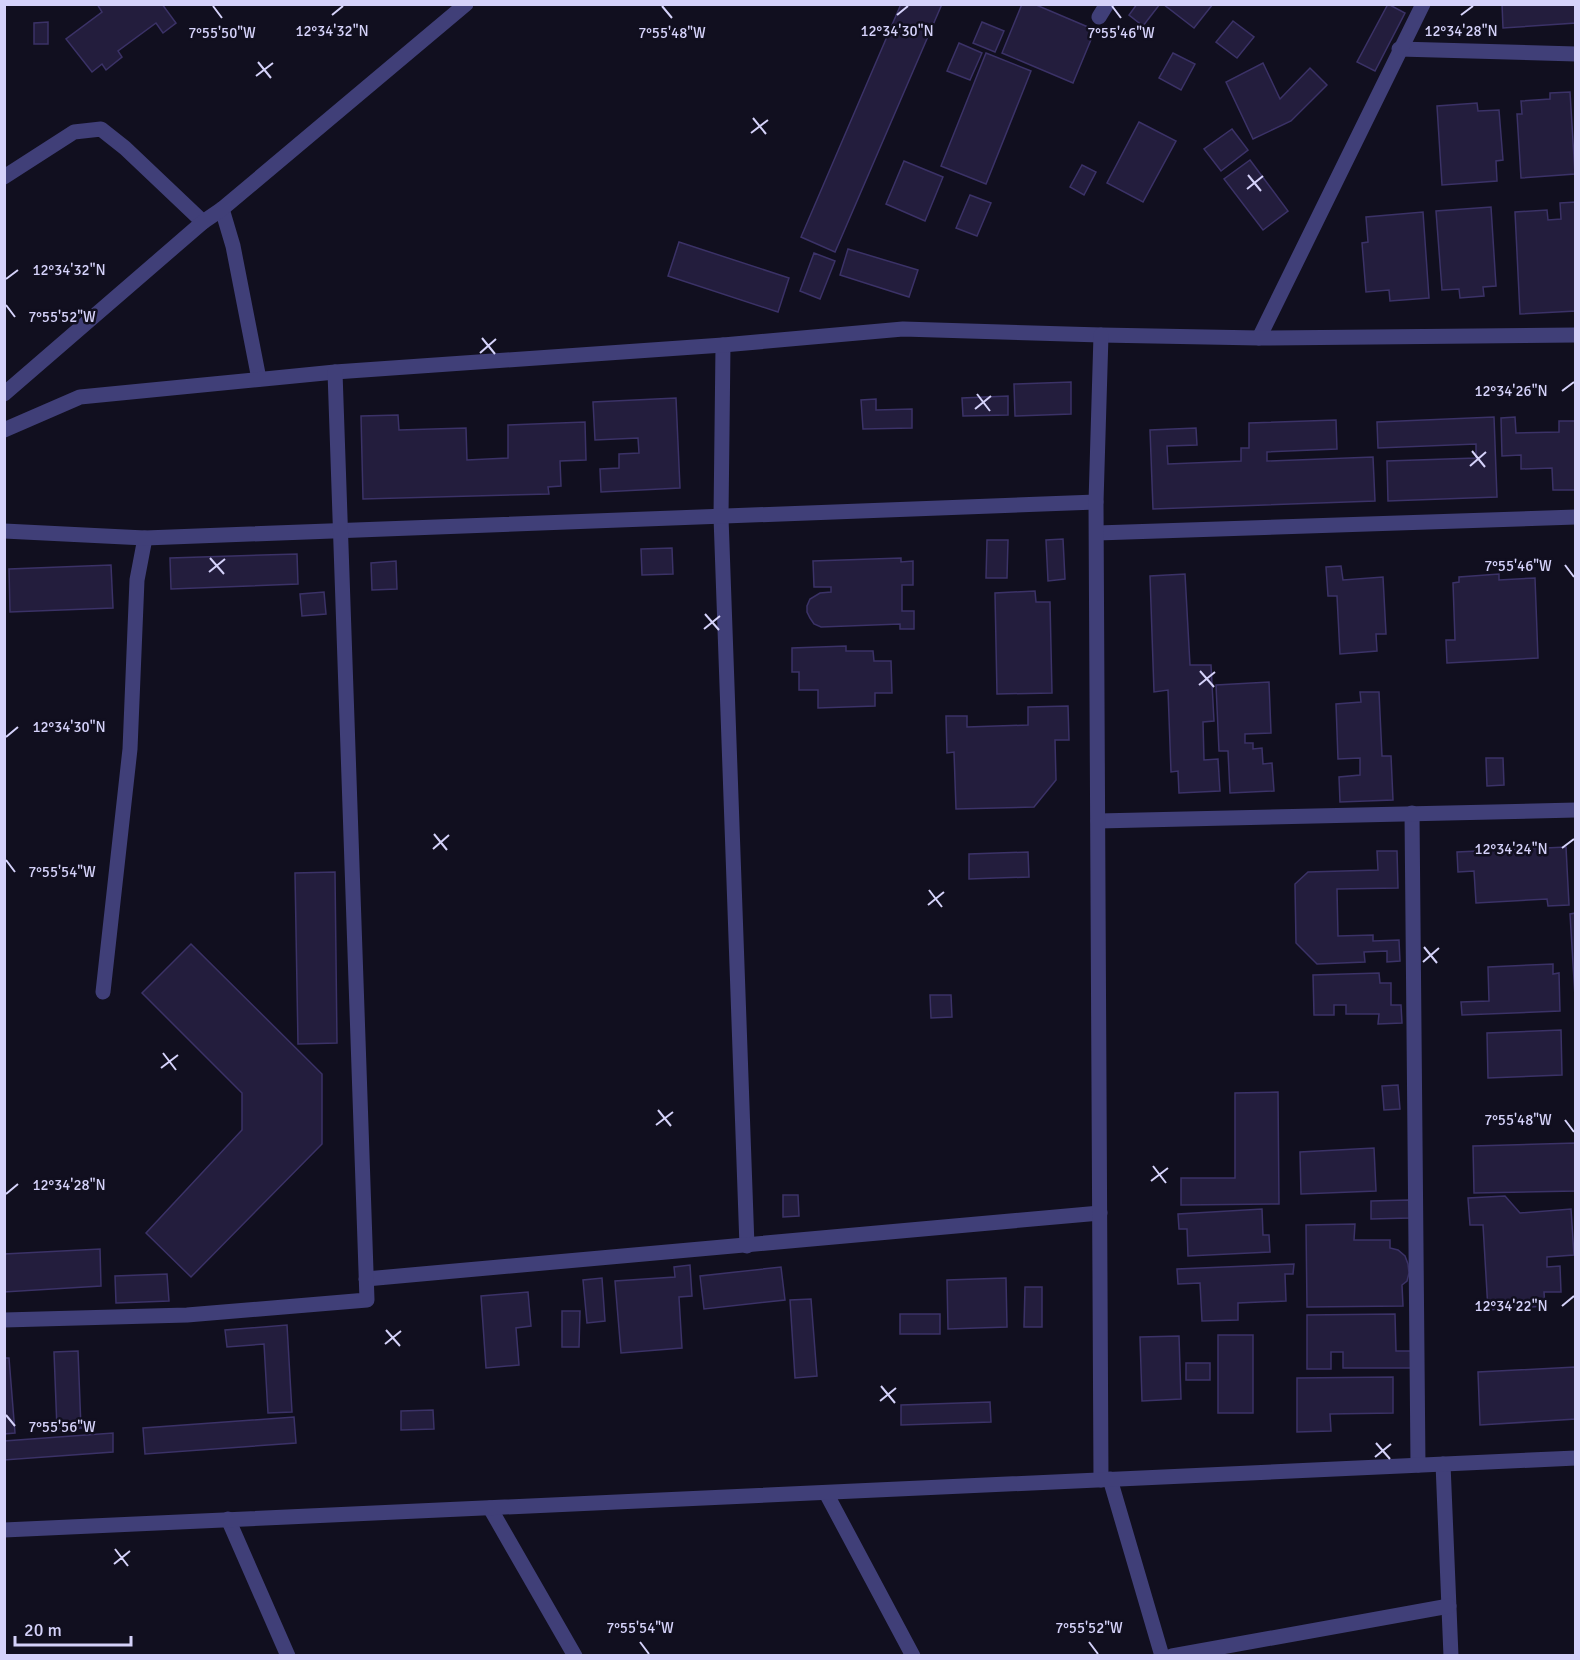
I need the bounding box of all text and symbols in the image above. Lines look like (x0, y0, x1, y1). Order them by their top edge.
text: 12°34'32"N (295, 22, 369, 40)
text: 12°34'30"N (860, 22, 934, 40)
text: 12°34'28"N (1424, 22, 1498, 40)
text: 7°55'50"W (188, 24, 256, 42)
text: 7°55'48"W (638, 24, 706, 42)
text: 7°55'46"W (1087, 24, 1155, 42)
text: 12°34'32"N (32, 261, 106, 279)
text: 7°55'52"W (28, 308, 96, 326)
text: 12°34'26"N (1474, 382, 1548, 400)
text: 7°55'46"W (1484, 557, 1552, 575)
text: 12°34'30"N (32, 718, 106, 736)
text: 12°34'24"N (1474, 840, 1548, 858)
text: 7°55'54"W (28, 863, 96, 881)
text: 7°55'48"W (1484, 1111, 1552, 1129)
text: 12°34'28"N (32, 1176, 106, 1194)
text: 12°34'22"N (1474, 1297, 1548, 1315)
text: 7°55'56"W (28, 1418, 96, 1436)
scale bar (15, 1609, 130, 1647)
text: 20 m (24, 1619, 62, 1641)
text: 7°55'54"W (606, 1619, 674, 1637)
text: 7°55'52"W (1055, 1619, 1123, 1637)

